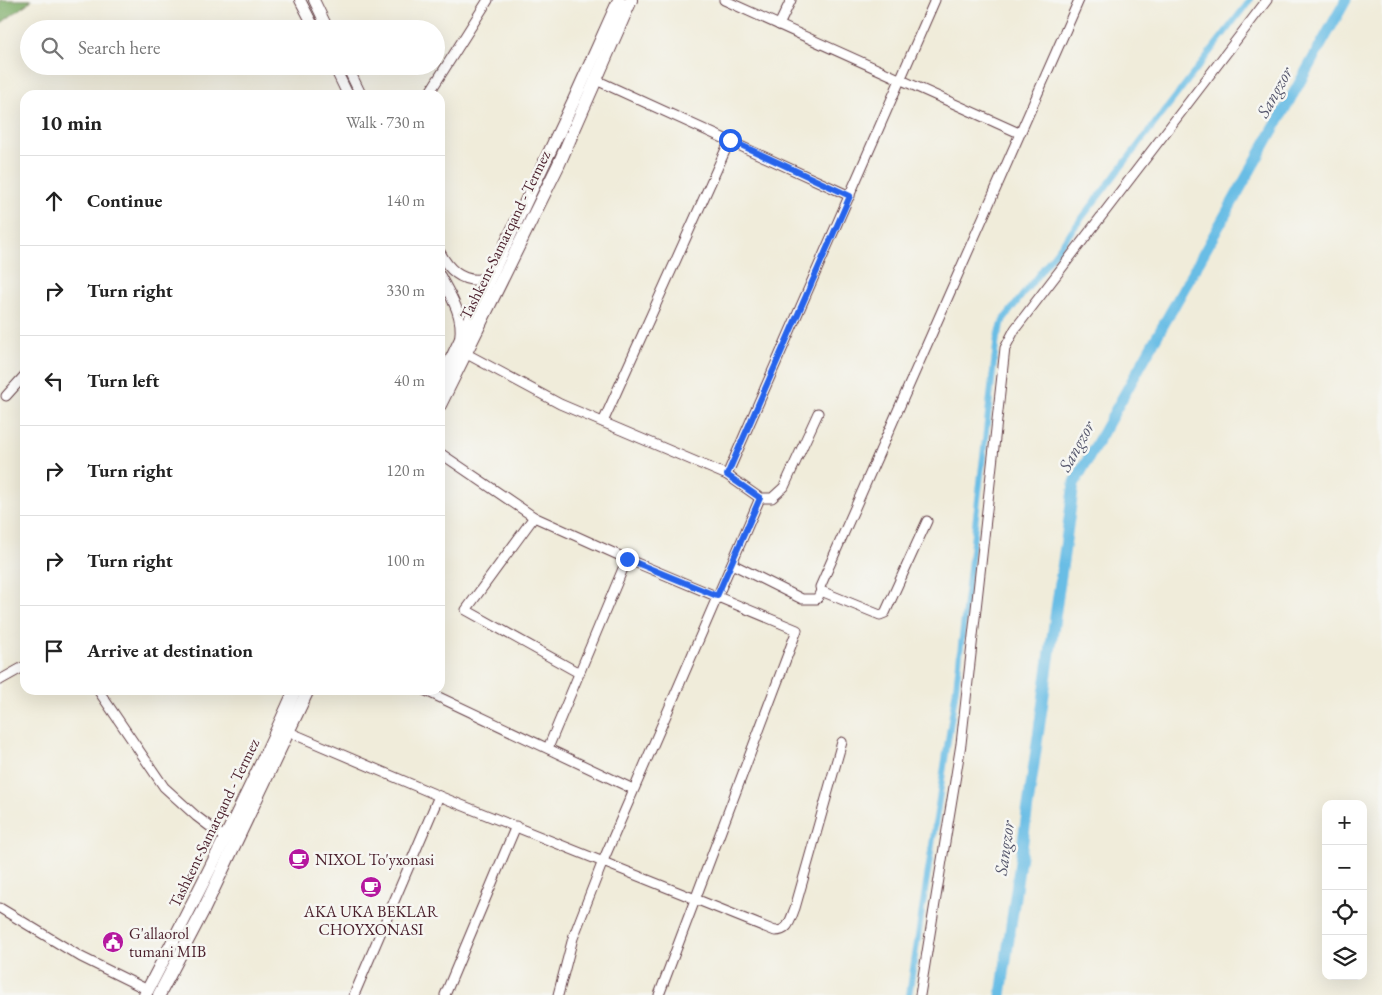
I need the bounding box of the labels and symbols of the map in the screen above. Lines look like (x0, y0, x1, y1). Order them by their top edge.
water label: Sangzor (1250, 61, 1299, 123)
route start (719, 129, 742, 152)
street label: Tashkent-Samarqand - Termez (455, 147, 555, 323)
water label: Sangzor (1052, 415, 1101, 477)
route end (616, 548, 639, 571)
street label: Tashkent-Samarqand - Termez (164, 735, 264, 911)
water label: Sangzor (989, 818, 1020, 878)
cafe icon: NIXOL To'yxonasi (287, 847, 311, 871)
place label: NIXOL To'yxonasi (315, 849, 434, 870)
cafe icon: AKA UKA BEKLAR CHOYXONASI (359, 875, 383, 899)
place label: AKA UKA BEKLAR CHOYXONASI (303, 901, 439, 940)
place label: G'allaorol tumani MIB (129, 923, 206, 962)
public building icon: G'allaorol tumani MIB (101, 930, 125, 954)

